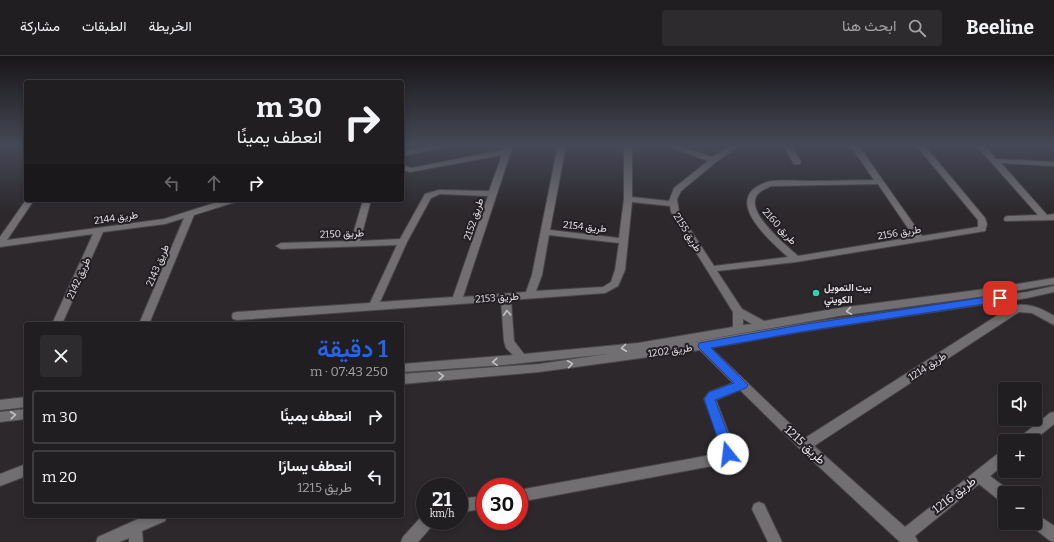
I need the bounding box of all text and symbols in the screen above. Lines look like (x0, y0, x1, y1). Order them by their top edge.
search box (662, 10, 942, 46)
text: Beeline (966, 16, 1034, 39)
text: ابحث هنا (842, 17, 896, 35)
icon: search (906, 17, 928, 39)
text: مشاركة (20, 18, 60, 35)
text: الطبقات (82, 18, 126, 35)
text: الخريطة (148, 18, 192, 35)
text: 30 m (256, 91, 322, 124)
icon: right (336, 96, 388, 148)
text: انعطف يمينًا (237, 126, 322, 148)
icon: left (161, 172, 183, 194)
icon: ahead (203, 172, 225, 194)
icon: right (245, 172, 267, 194)
street label: طريق 2152 (462, 196, 487, 242)
street label: طريق 2160 (760, 206, 799, 248)
street label: طريق 2144 (93, 209, 139, 227)
street label: طريق 2155 (671, 211, 704, 255)
street label: طريق 2154 (562, 219, 608, 235)
street label: طريق 2156 (877, 224, 922, 242)
street label: طريق 2150 (320, 227, 365, 241)
street label: طريق 2143 (144, 242, 172, 288)
street label: طريق 2142 (64, 255, 94, 301)
pin (983, 281, 1017, 315)
place label: بيت التمويل الكويتي (824, 282, 872, 308)
icon: arrive (989, 287, 1011, 309)
marker: بيت التمويل الكويتي (811, 288, 821, 298)
street label: طريق 2153 (475, 290, 520, 306)
one-way arrow (846, 306, 852, 315)
one-way arrow (503, 310, 512, 316)
button: close (40, 335, 82, 377)
text: 1 دقيقة (317, 335, 388, 363)
street label: طريق 1202 (647, 342, 694, 360)
one-way arrow (621, 343, 627, 352)
street label: طريق 1214 (906, 350, 949, 383)
one-way arrow (492, 357, 498, 366)
one-way arrow (567, 360, 573, 369)
text: 250 m · 07:43 (310, 364, 388, 379)
one-way arrow (438, 371, 444, 380)
map controls (998, 382, 1042, 530)
button: sound (998, 382, 1042, 426)
icon: right (364, 406, 386, 428)
text: انعطف يمينًا (280, 407, 352, 425)
text: 30 m (42, 408, 78, 426)
one-way arrow (10, 411, 16, 420)
street label: طريق 1215 (781, 423, 828, 468)
position arrow (707, 433, 749, 475)
button: + (998, 434, 1042, 478)
text: انعطف يسارًا (278, 457, 352, 475)
icon: left (364, 466, 386, 488)
text: 20 m (42, 468, 77, 486)
street label: طريق 1216 (930, 474, 979, 517)
speed limit sign: 30 (476, 478, 528, 530)
text: طريق 1215 (297, 480, 352, 495)
button: − (998, 486, 1042, 530)
text: 21 (432, 487, 452, 511)
text: km/h (430, 508, 454, 520)

